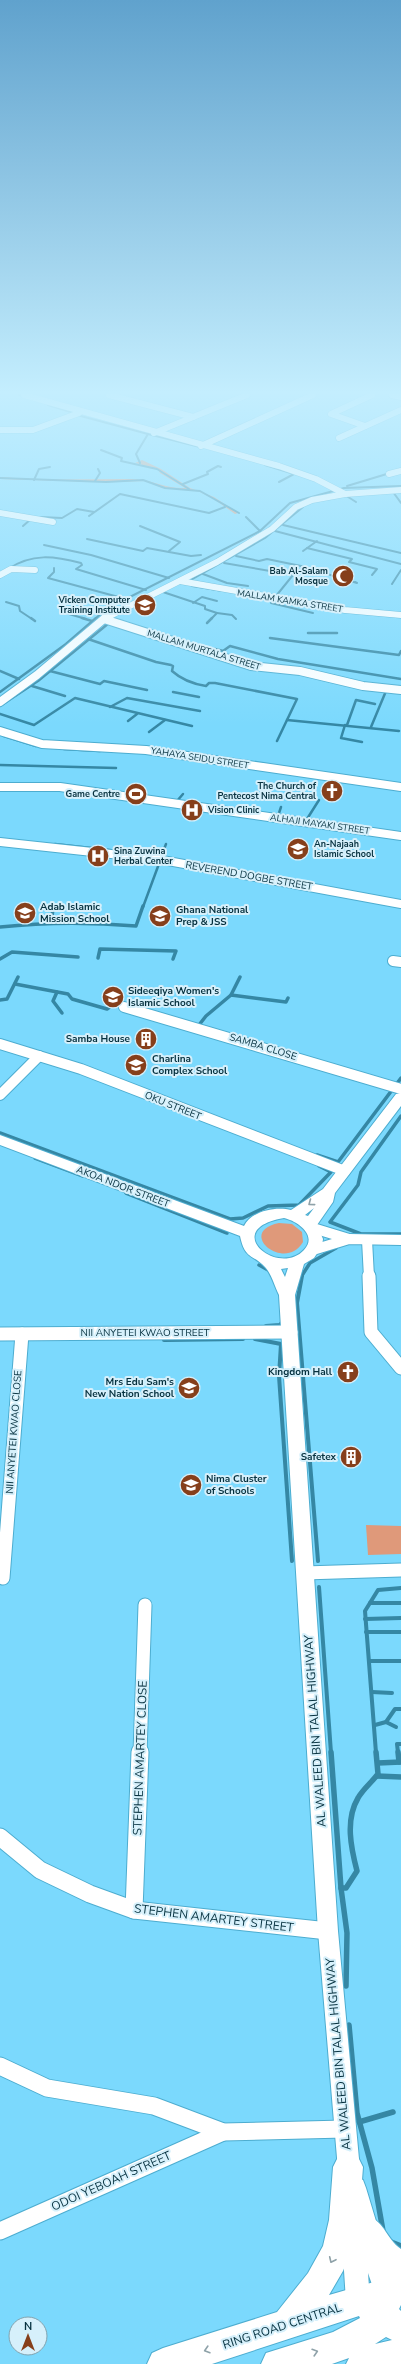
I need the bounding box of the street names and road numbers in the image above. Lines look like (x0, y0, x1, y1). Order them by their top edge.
street label: MALLAM KAMKA STREET (236, 587, 344, 615)
street label: MALLAM MURTALA STREET (146, 627, 263, 673)
street label: YAHAYA SEIDU STREET (149, 744, 250, 772)
street label: ALHAJI MAYAKI STREET (269, 811, 371, 837)
street label: REVEREND DOGBE STREET (184, 858, 314, 894)
street label: SAMBA CLOSE (227, 1030, 299, 1064)
street label: OKU STREET (143, 1088, 203, 1124)
street label: AKOA NDOR STREET (74, 1163, 172, 1211)
street label: NII ANYETEI KWAO STREET (81, 1326, 209, 1340)
street label: NII ANYETEI KWAO CLOSE (3, 1369, 25, 1494)
street label: AL WALEED BIN TALAL HIGHWAY (300, 1633, 330, 1828)
street label: STEPHEN AMARTEY CLOSE (129, 1680, 151, 1836)
street label: STEPHEN AMARTEY STREET (133, 1900, 295, 1936)
street label: AL WALEED BIN TALAL HIGHWAY (322, 1956, 354, 2151)
street label: ODOI YEBOAH STREET (49, 2147, 174, 2215)
street label: RING ROAD CENTRAL (221, 2299, 344, 2353)

